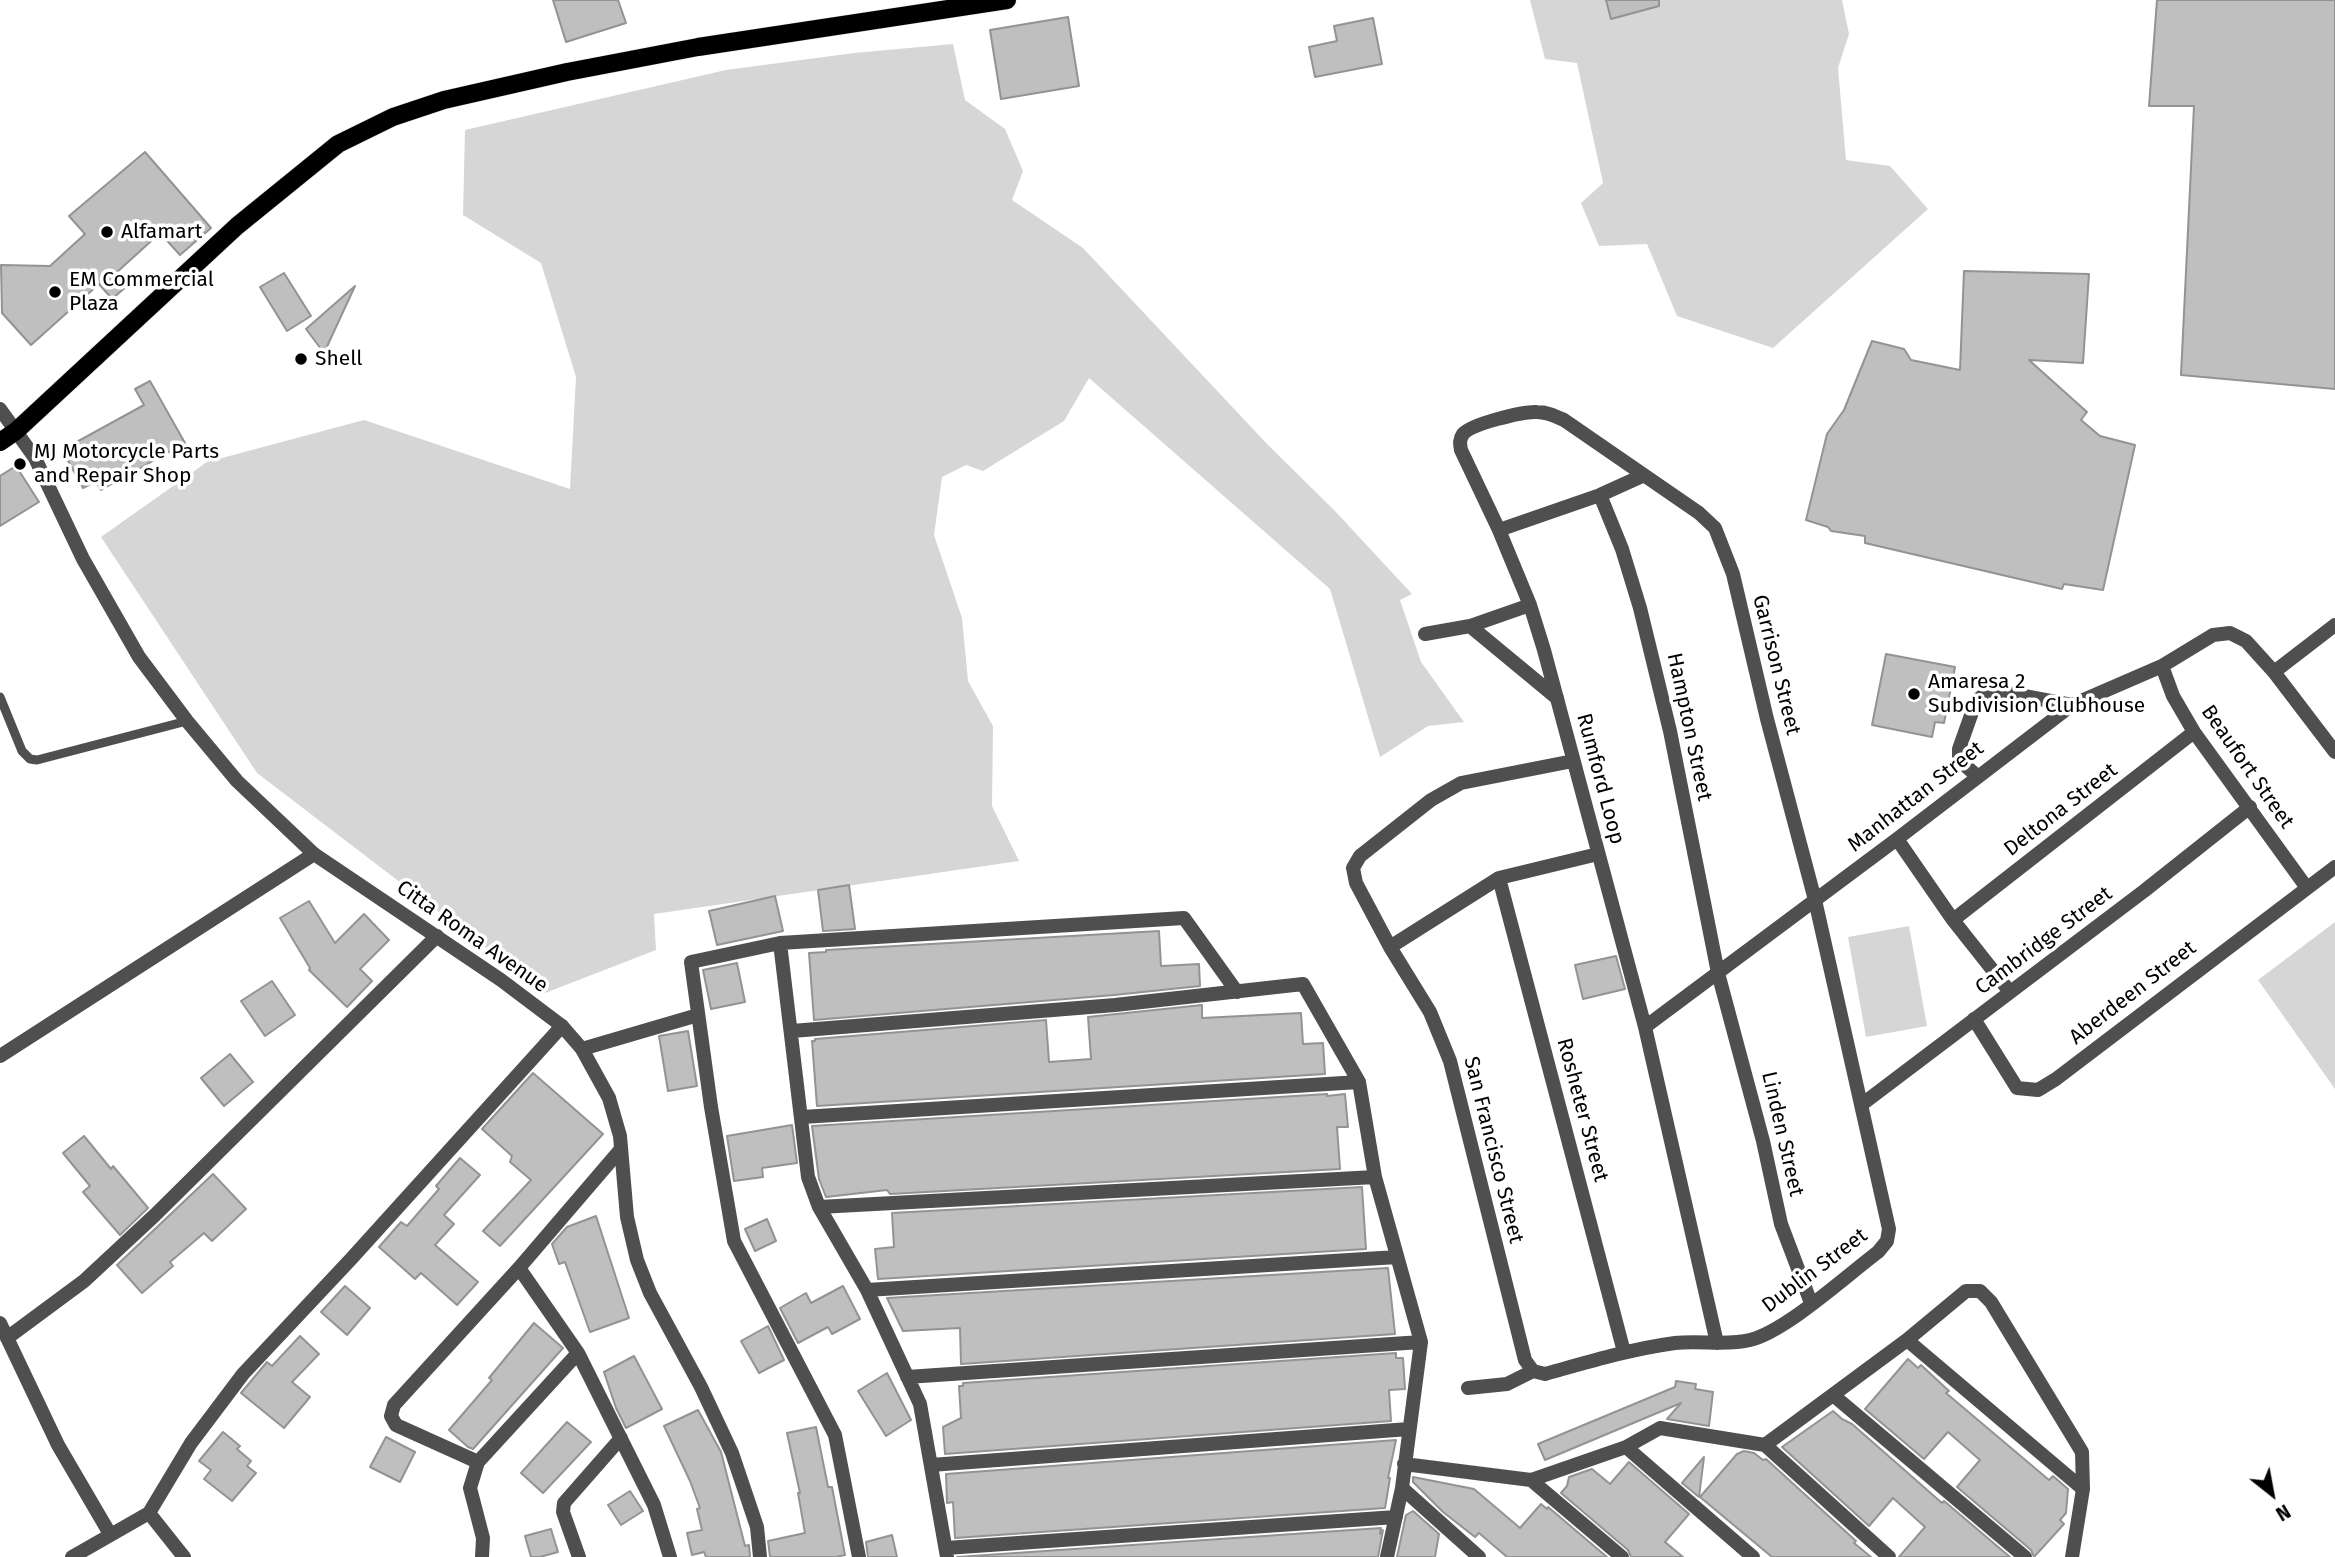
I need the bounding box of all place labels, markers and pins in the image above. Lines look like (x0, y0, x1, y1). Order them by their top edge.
place label: Alfamart (121, 219, 202, 245)
marker: Alfamart (99, 224, 115, 240)
place label: EM Commercial Plaza (69, 267, 214, 317)
marker: EM Commercial Plaza (47, 284, 63, 300)
place label: Shell (315, 346, 363, 372)
marker: Shell (293, 351, 309, 367)
place label: MJ Motorcycle Parts and Repair Shop (34, 439, 219, 489)
marker: MJ Motorcycle Parts and Repair Shop (12, 456, 28, 472)
place label: Amaresa 2 Subdivision Clubhouse (1928, 669, 2145, 719)
marker: Amaresa 2 Subdivision Clubhouse (1906, 686, 1922, 702)

